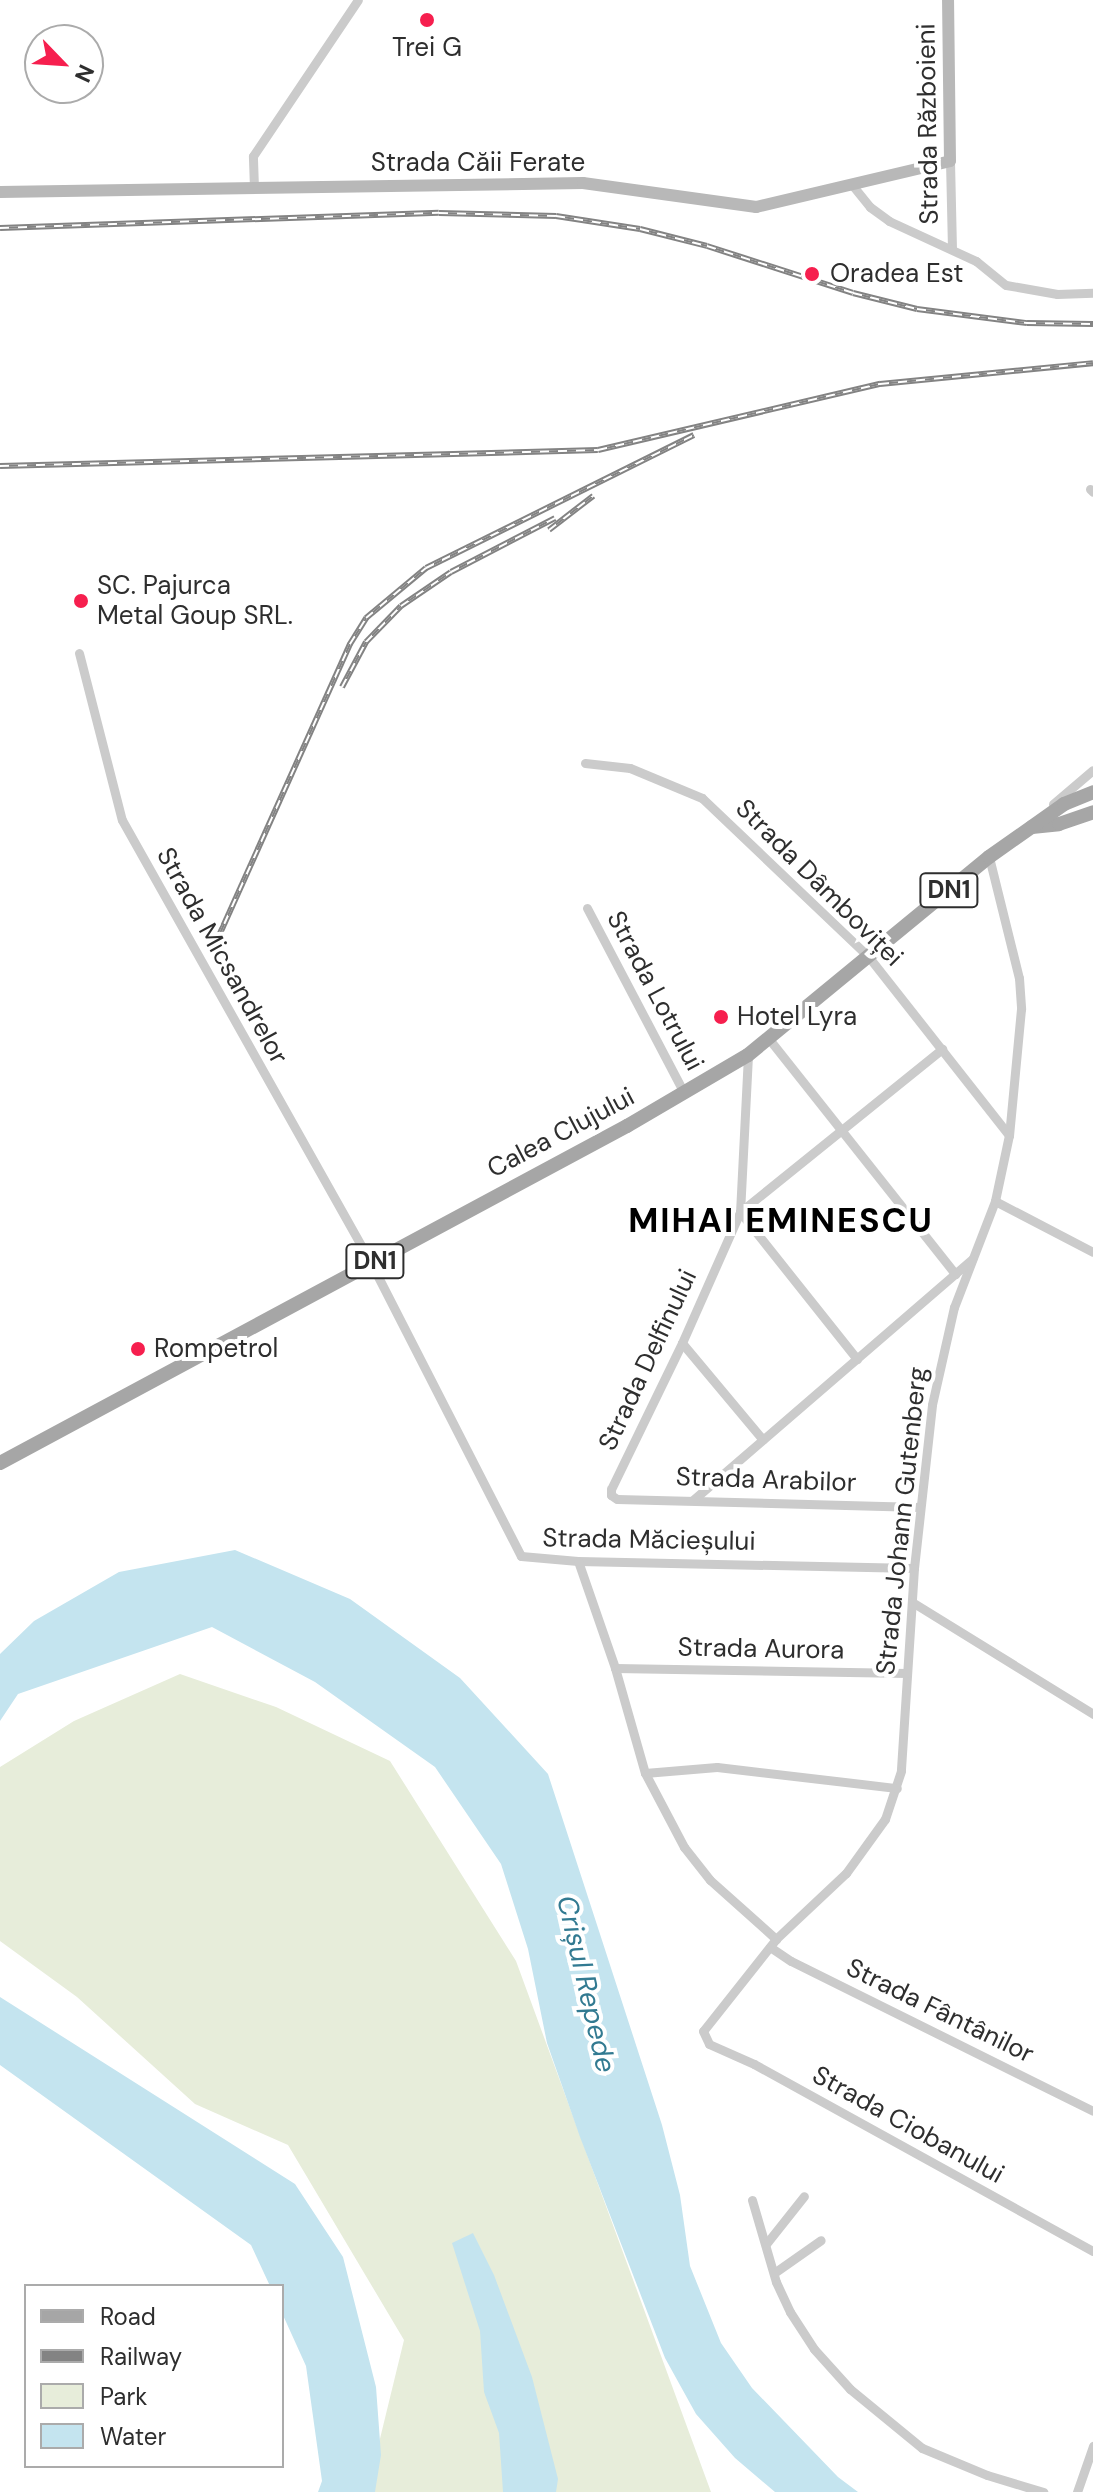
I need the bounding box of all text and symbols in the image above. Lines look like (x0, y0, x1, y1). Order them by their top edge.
marker: Trei G (418, 11, 436, 29)
street label: Strada Războieni (911, 23, 945, 225)
north arrow (24, 24, 104, 104)
place label: Trei G (392, 32, 462, 64)
text: N (68, 60, 101, 87)
street label: Strada Căii Ferate (371, 147, 585, 179)
place label: Oradea Est (830, 258, 963, 290)
marker: Oradea Est (801, 263, 823, 285)
place label: SC. Pajurca Metal Goup SRL. (97, 570, 293, 632)
marker: SC. Pajurca Metal Goup SRL. (72, 592, 90, 610)
street label: Strada Dâmboviței (729, 793, 909, 973)
street label: Strada Micsandrelor (150, 842, 294, 1070)
road number: DN1 (919, 870, 979, 910)
street label: Strada Lotrului (600, 906, 710, 1076)
place label: Hotel Lyra (737, 1001, 857, 1033)
marker: Hotel Lyra (712, 1008, 730, 1026)
street label: Calea Clujului (482, 1081, 640, 1185)
district label: MIHAI EMINESCU (628, 1201, 934, 1241)
road number: DN1 (345, 1241, 405, 1281)
street label: Strada Delfinului (592, 1264, 704, 1456)
place label: Rompetrol (154, 1333, 278, 1365)
marker: Rompetrol (129, 1340, 147, 1358)
street label: Strada Johann Gutenberg (870, 1365, 934, 1677)
street label: Strada Arabilor (675, 1461, 857, 1499)
street label: Strada Măcieșului (542, 1523, 756, 1557)
street label: Strada Aurora (677, 1632, 845, 1666)
water label: Crișul Repede (549, 1892, 623, 2076)
street label: Strada Fântânilor (841, 1952, 1039, 2070)
street label: Strada Ciobanului (807, 2060, 1009, 2190)
legend (24, 2284, 284, 2468)
text: Road (100, 2301, 156, 2332)
text: Railway (100, 2341, 182, 2372)
text: Park (100, 2381, 147, 2412)
text: Water (100, 2421, 166, 2452)

